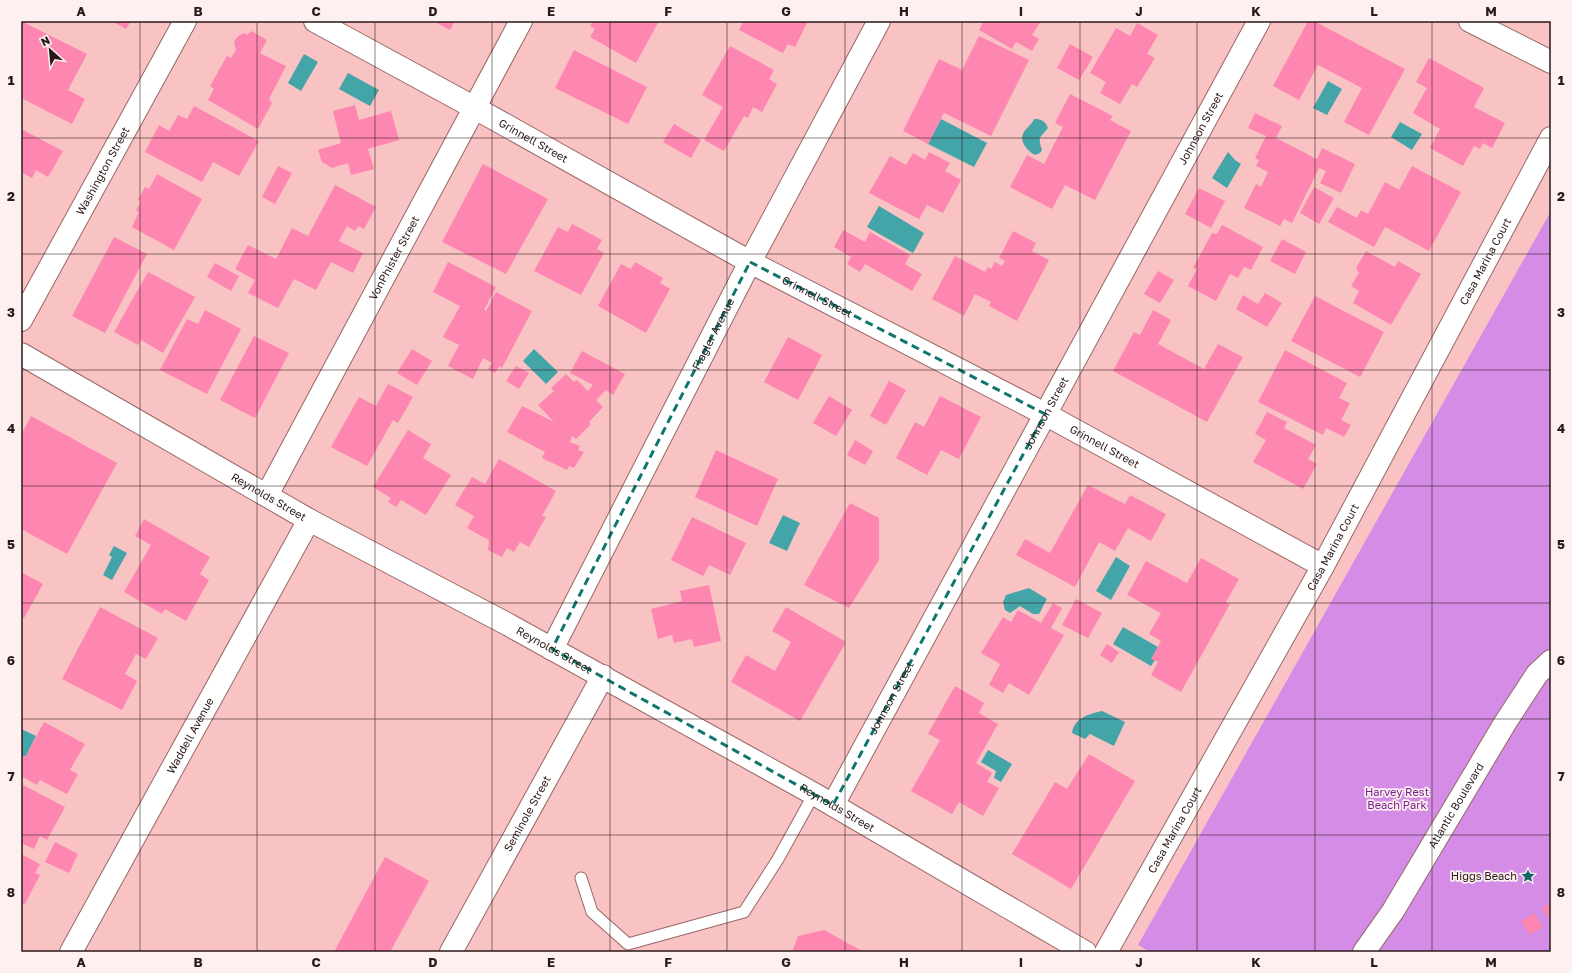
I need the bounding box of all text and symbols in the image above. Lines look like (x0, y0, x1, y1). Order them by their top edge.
text: A (76, 3, 86, 19)
text: B (193, 3, 203, 19)
text: C (311, 3, 321, 19)
text: D (428, 3, 438, 19)
text: E (547, 3, 555, 19)
text: F (664, 3, 672, 19)
text: G (781, 3, 791, 19)
text: H (899, 3, 909, 19)
text: I (1019, 3, 1023, 19)
text: J (1135, 3, 1143, 19)
text: K (1251, 3, 1261, 19)
text: L (1370, 3, 1378, 19)
text: M (1485, 3, 1497, 19)
north arrow (30, 30, 70, 70)
text: N (39, 33, 52, 48)
text: 1 (8, 72, 15, 88)
text: 1 (1558, 72, 1565, 88)
street label: Johnson Street (1175, 90, 1225, 167)
street label: Grinnell Street (497, 116, 571, 165)
street label: Washington Street (73, 124, 132, 217)
text: 2 (7, 188, 15, 204)
text: 2 (1557, 188, 1565, 204)
street label: VonPhister Street (366, 213, 421, 302)
street label: Casa Marina Court (1456, 215, 1513, 307)
street label: Grinnell Street (780, 273, 855, 320)
street label: Flagler Avenue (689, 296, 737, 372)
text: 3 (7, 304, 15, 320)
text: 3 (1557, 304, 1565, 320)
street label: Johnson Street (1020, 374, 1071, 451)
text: 4 (7, 420, 15, 436)
text: 4 (1557, 420, 1565, 436)
street label: Grinnell Street (1068, 422, 1142, 470)
street label: Reynolds Street (229, 470, 309, 523)
street label: Casa Marina Court (1304, 501, 1361, 593)
text: 5 (7, 536, 15, 552)
text: 5 (1557, 536, 1565, 552)
street label: Reynolds Street (514, 623, 595, 676)
text: 6 (7, 652, 15, 668)
text: 6 (1557, 652, 1565, 668)
street label: Johnson Street (866, 659, 916, 736)
street label: Waddell Avenue (164, 695, 216, 776)
street label: Atlantic Boulevard (1425, 760, 1486, 850)
text: 7 (7, 768, 15, 784)
text: 7 (1557, 768, 1565, 784)
street label: Seminole Street (501, 773, 553, 854)
street label: Reynolds Street (798, 780, 877, 834)
street label: Casa Marina Court (1145, 784, 1204, 875)
park label: Harvey Rest Beach Park (1365, 785, 1429, 811)
place icon: Higgs Beach (1520, 868, 1536, 884)
place label: Higgs Beach (1451, 869, 1517, 882)
text: 8 (7, 884, 15, 900)
text: 8 (1557, 884, 1565, 900)
text: A (76, 954, 86, 970)
text: B (193, 954, 203, 970)
text: C (311, 954, 321, 970)
text: D (428, 954, 438, 970)
text: E (547, 954, 555, 970)
text: F (664, 954, 672, 970)
text: G (781, 954, 791, 970)
text: H (899, 954, 909, 970)
text: I (1019, 954, 1023, 970)
text: J (1135, 954, 1143, 970)
text: K (1251, 954, 1261, 970)
text: L (1370, 954, 1378, 970)
text: M (1485, 954, 1497, 970)

